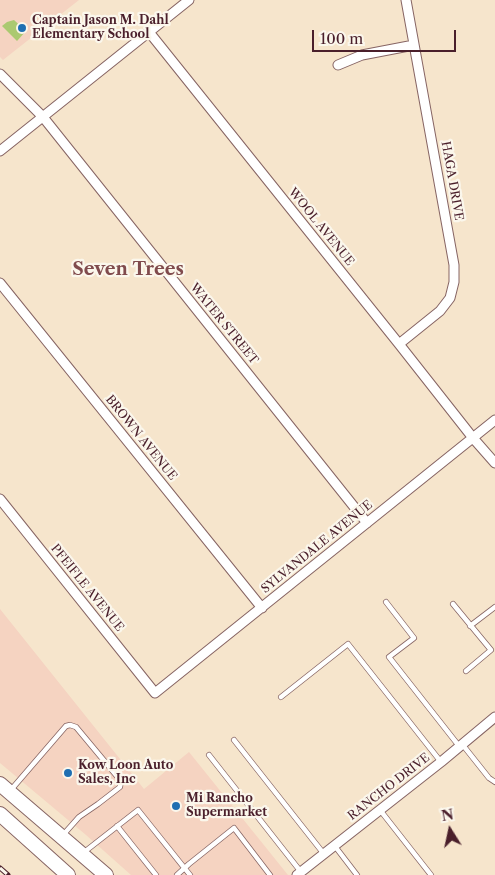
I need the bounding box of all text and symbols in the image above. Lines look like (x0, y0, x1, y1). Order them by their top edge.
place label: Captain Jason M. Dahl Elementary School (32, 14, 169, 42)
scale bar (315, 20, 459, 52)
marker: Captain Jason M. Dahl Elementary School (16, 22, 28, 34)
text: 100 m (320, 29, 363, 48)
street label: HAGA DRIVE (438, 140, 466, 222)
street label: WOOL AVENUE (285, 185, 357, 269)
district label: Seven Trees (72, 259, 184, 281)
street label: WATER STREET (187, 281, 261, 367)
street label: BROWN AVENUE (102, 393, 180, 483)
street label: SYLVANDALE AVENUE (258, 498, 376, 596)
street label: PFEIFLE AVENUE (47, 542, 127, 634)
street label: RANCHO DRIVE (345, 751, 433, 823)
place label: Kow Loon Auto Sales, Inc (78, 759, 173, 787)
marker: Kow Loon Auto Sales, Inc (62, 767, 74, 779)
place label: Mi Rancho Supermarket (186, 792, 267, 820)
marker: Mi Rancho Supermarket (170, 800, 182, 812)
north arrow (425, 805, 475, 855)
text: N (440, 805, 455, 825)

